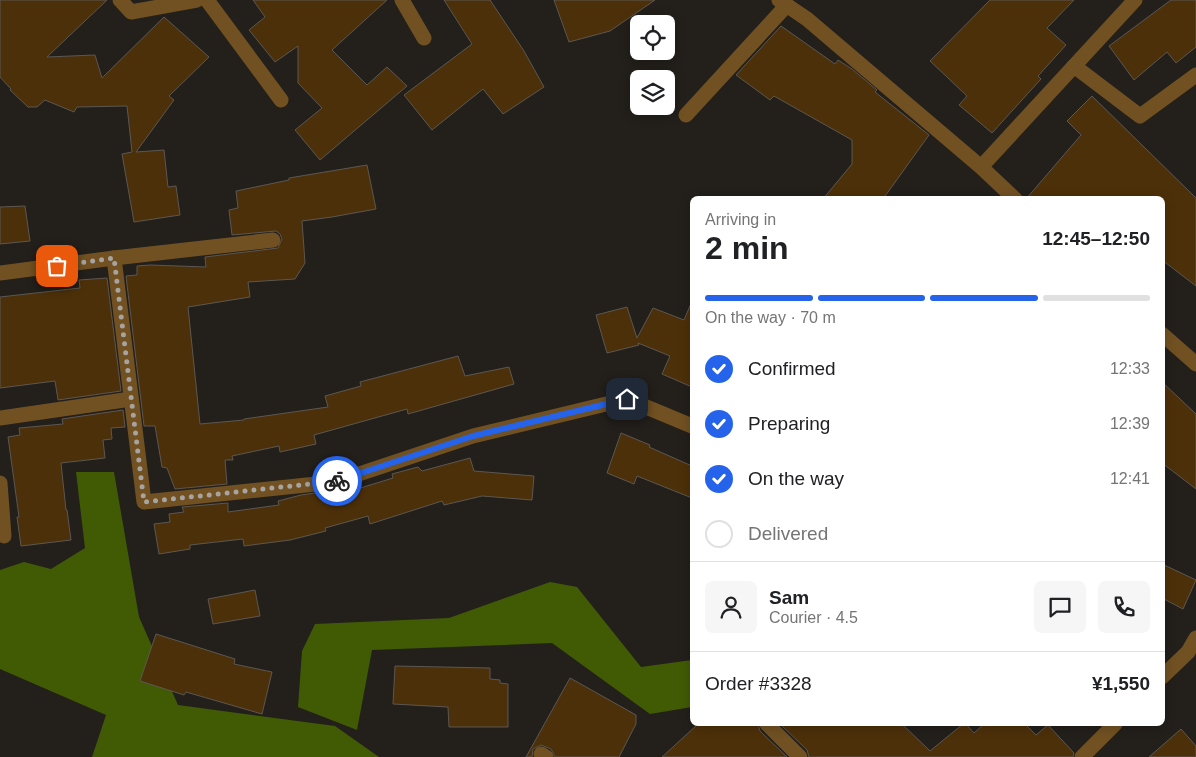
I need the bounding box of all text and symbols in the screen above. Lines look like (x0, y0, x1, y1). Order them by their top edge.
map controls (630, 15, 675, 115)
button: locate (630, 15, 675, 60)
button: layers (630, 70, 675, 115)
text: Arriving in (705, 211, 776, 228)
text: 12:45–12:50 (1042, 228, 1150, 249)
text: 2 min (705, 230, 789, 266)
pin (36, 245, 78, 287)
icon: bag (43, 252, 71, 280)
text: On the way · 70 m (705, 309, 836, 326)
icon: check (705, 355, 733, 383)
text: Confirmed (748, 358, 836, 379)
text: 12:33 (1110, 360, 1150, 377)
pin (606, 378, 648, 420)
icon: home (613, 385, 641, 413)
icon: check (705, 410, 733, 438)
text: Preparing (748, 413, 830, 434)
text: 12:39 (1110, 415, 1150, 432)
courier (312, 456, 362, 506)
icon: check (705, 465, 733, 493)
icon: bike (323, 467, 351, 495)
text: On the way (748, 468, 844, 489)
text: 12:41 (1110, 470, 1150, 487)
text: Delivered (748, 523, 828, 544)
button: person (705, 581, 757, 633)
button: chat (1034, 581, 1086, 633)
button: phone (1098, 581, 1150, 633)
text: Sam (769, 587, 809, 608)
text: Courier · 4.5 (769, 609, 858, 626)
text: Order #3328 (705, 673, 812, 694)
text: ¥1,550 (1092, 673, 1150, 694)

